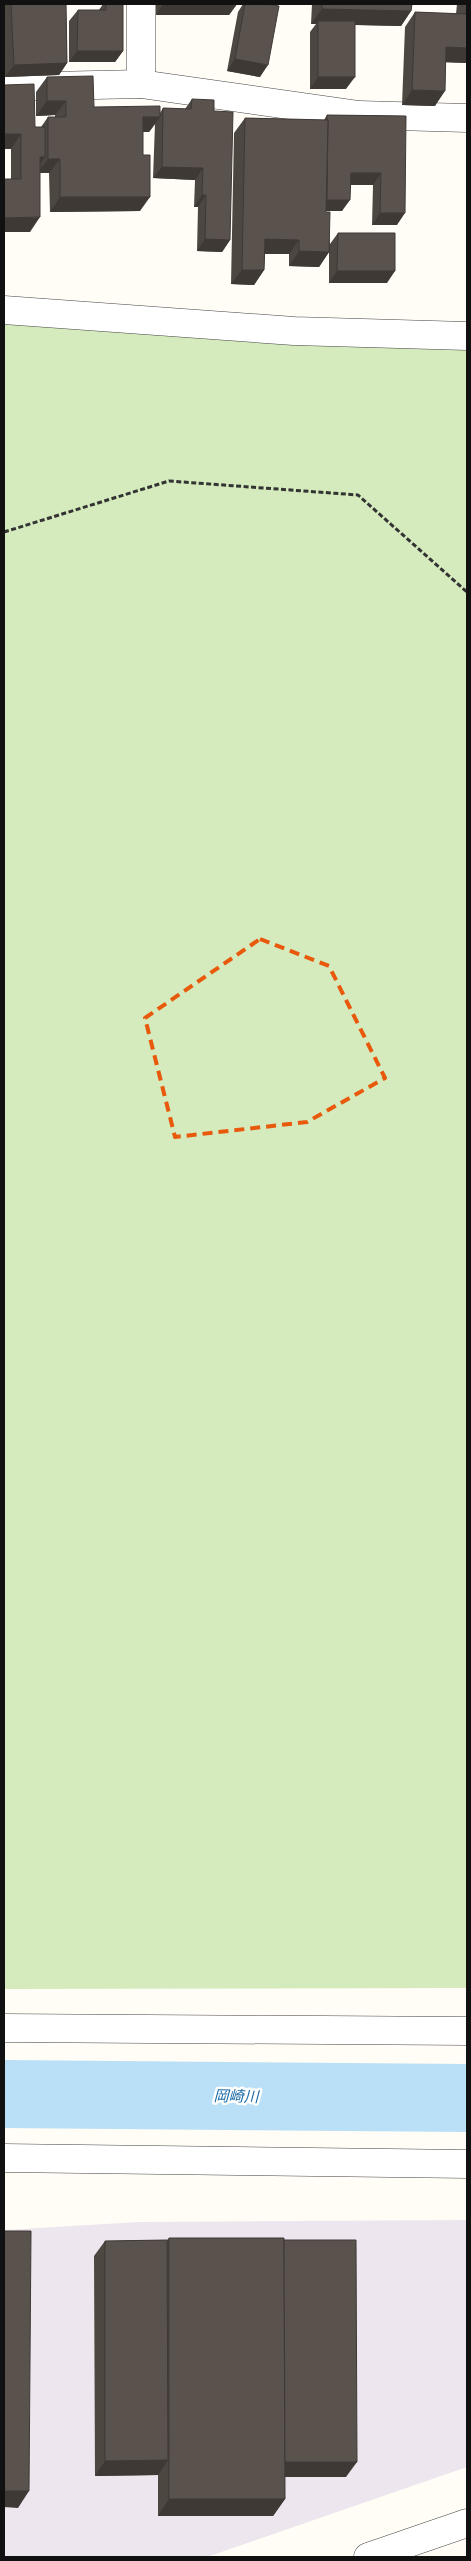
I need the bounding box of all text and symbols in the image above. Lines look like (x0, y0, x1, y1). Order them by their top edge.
water label: 岡崎川 (213, 2086, 261, 2106)

